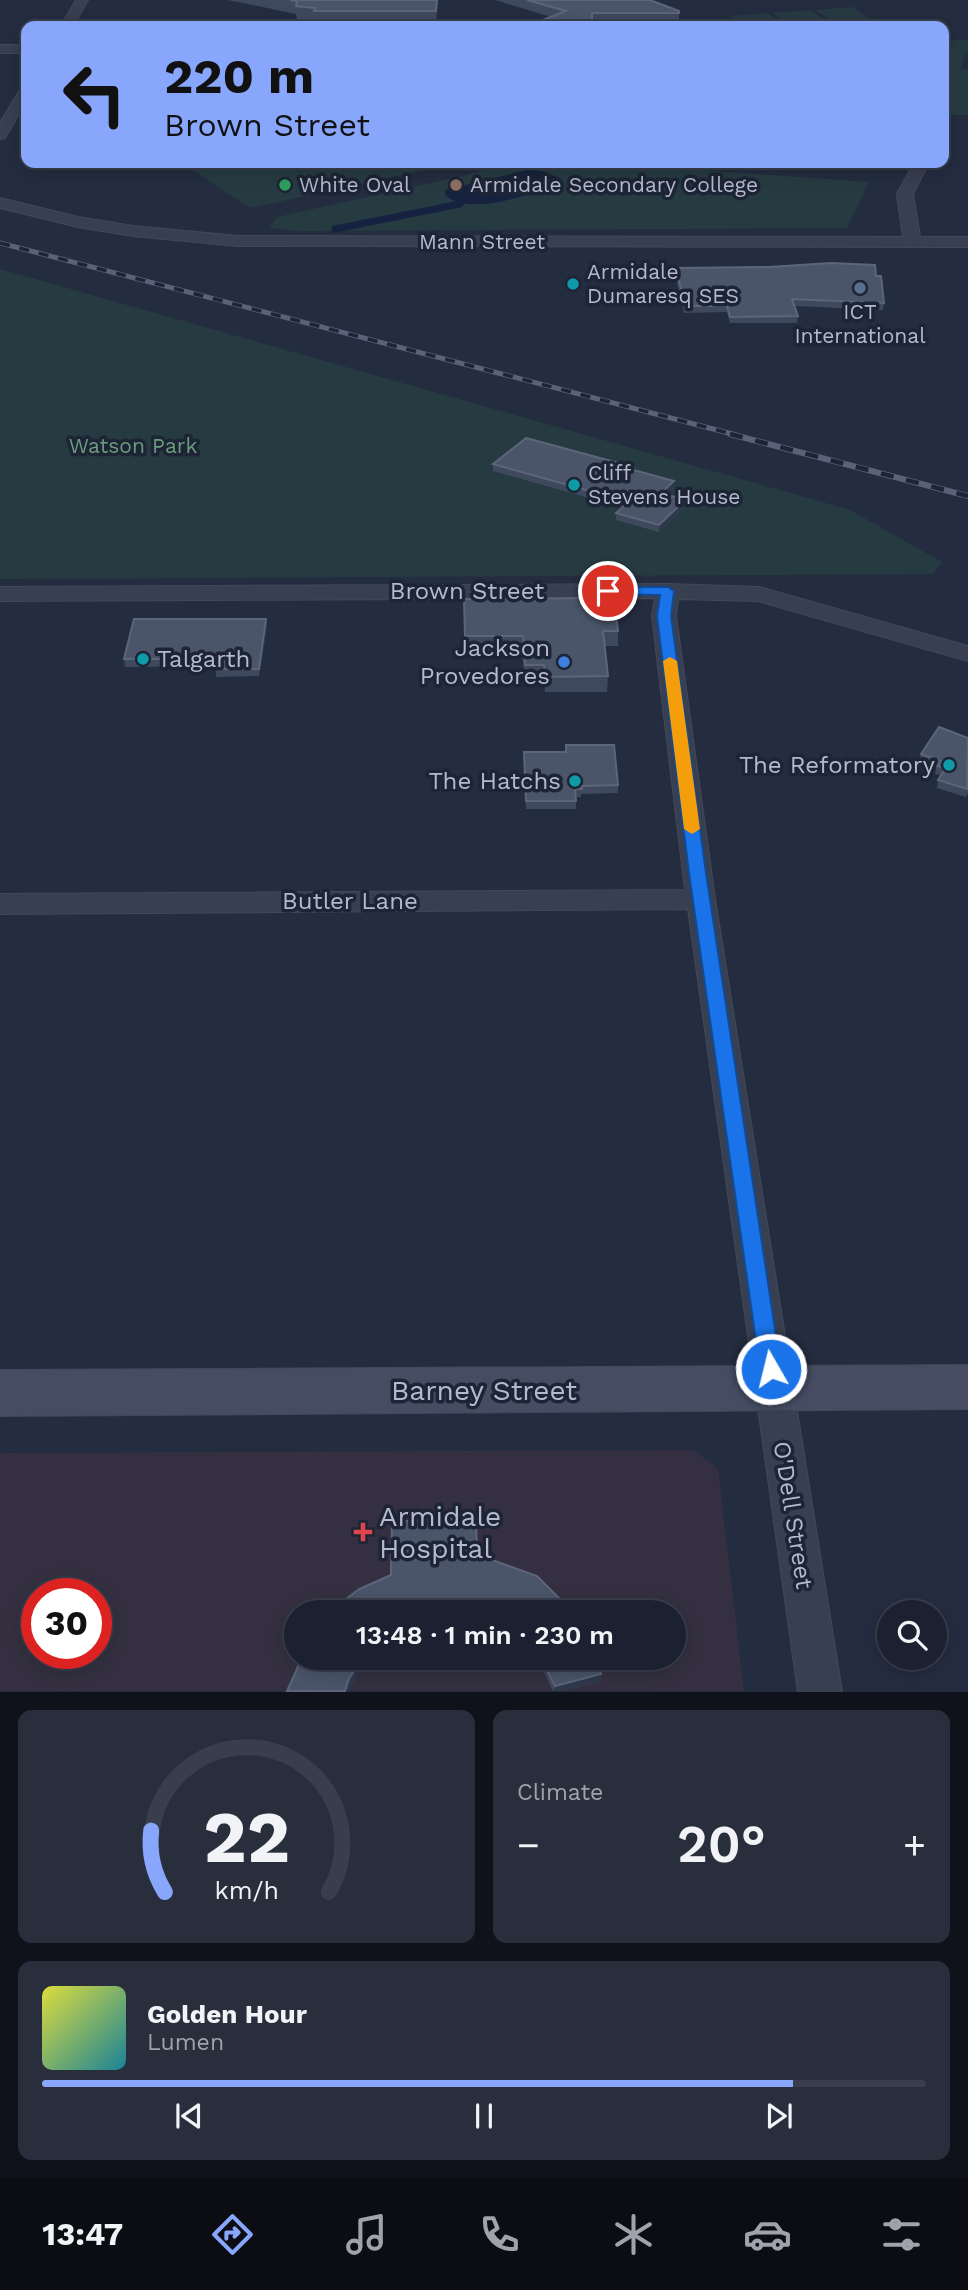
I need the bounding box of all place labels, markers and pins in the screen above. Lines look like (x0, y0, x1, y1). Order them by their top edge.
place label: White Oval (299, 172, 411, 197)
place label: Armidale Secondary College (470, 172, 758, 197)
marker: White Oval (277, 177, 293, 193)
marker: Armidale Secondary College (448, 177, 464, 193)
place label: Armidale Dumaresq SES (587, 259, 739, 308)
marker: Armidale Dumaresq SES (565, 276, 581, 292)
marker: ICT International (852, 280, 868, 296)
place label: ICT International (794, 299, 926, 348)
place label: Cliff Stevens House (588, 460, 740, 509)
marker: Cliff Stevens House (566, 477, 582, 493)
pin (578, 561, 638, 621)
place label: Jackson Provedores (420, 634, 550, 690)
place label: Talgarth (157, 645, 250, 673)
marker: Talgarth (135, 651, 151, 667)
marker: Jackson Provedores (556, 654, 572, 670)
place label: The Reformatory (739, 751, 936, 779)
marker: The Reformatory (941, 757, 957, 773)
place label: The Hatchs (429, 767, 561, 795)
marker: The Hatchs (567, 773, 583, 789)
place label: Armidale Hospital (379, 1500, 501, 1565)
marker: Armidale Hospital (353, 1522, 373, 1542)

